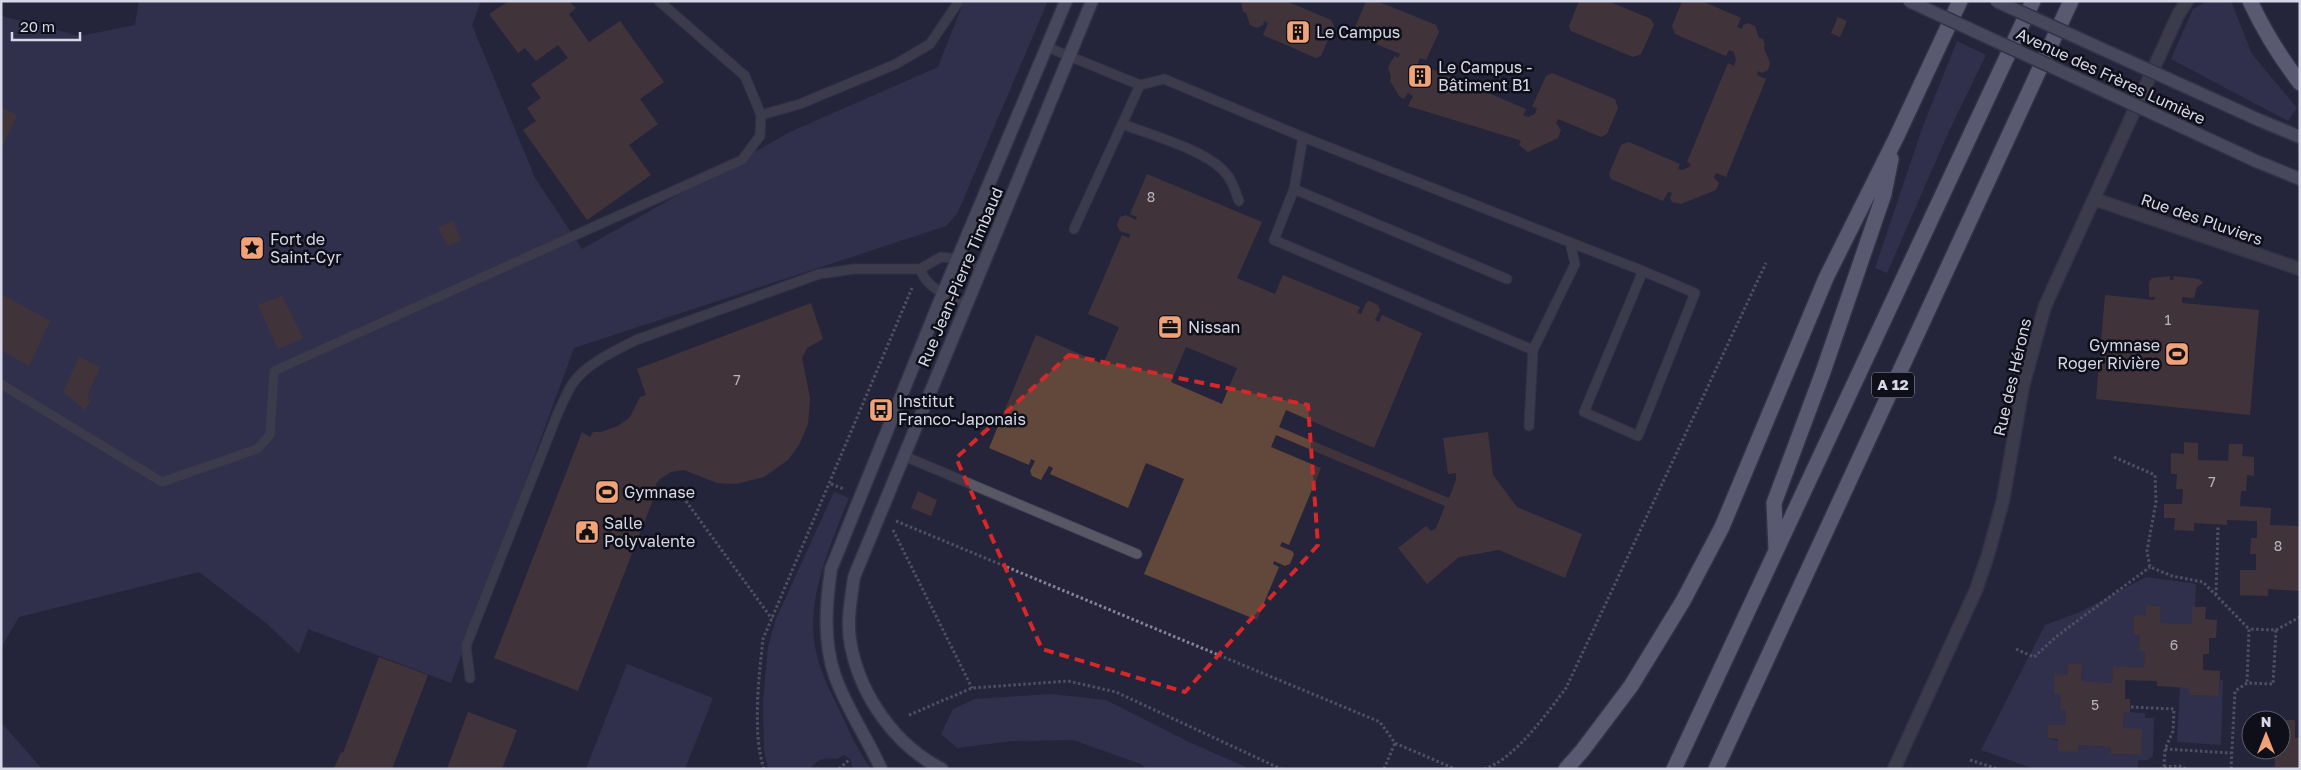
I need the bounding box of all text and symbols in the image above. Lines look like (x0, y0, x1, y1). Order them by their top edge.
scale bar (12, 10, 80, 42)
text: 20 m (20, 17, 55, 35)
building icon: Le Campus (1285, 19, 1311, 45)
place label: Le Campus (1316, 22, 1400, 42)
street label: Avenue des Frères Lumière (2013, 23, 2209, 129)
place label: Le Campus - Bâtiment B1 (1438, 57, 1532, 95)
building icon: Le Campus - Bâtiment B1 (1407, 63, 1433, 89)
street label: Rue Jean-Pierre Timbaud (913, 184, 1007, 370)
house number: 8 (1147, 188, 1155, 205)
street label: Rue des Pluviers (2138, 189, 2266, 249)
place label: Fort de Saint-Cyr (270, 229, 342, 267)
place icon: Fort de Saint-Cyr (239, 235, 265, 261)
house number: 1 (2165, 311, 2172, 328)
office icon: Nissan (1157, 314, 1183, 340)
street label: Rue des Hérons (1989, 316, 2035, 438)
place label: Nissan (1188, 317, 1240, 337)
place label: Gymnase Roger Rivière (2057, 335, 2160, 373)
sports icon: Gymnase Roger Rivière (2164, 341, 2190, 367)
house number: 7 (733, 371, 741, 388)
road number: A 12 (1872, 372, 1914, 398)
place label: Institut Franco-Japonais (898, 391, 1026, 429)
bus stop icon: Institut Franco-Japonais (868, 397, 894, 423)
house number: 7 (2208, 473, 2216, 490)
sports icon: Gymnase (594, 479, 620, 505)
place label: Gymnase (624, 482, 695, 502)
place label: Salle Polyvalente (604, 513, 695, 551)
public building icon: Salle Polyvalente (574, 519, 600, 545)
house number: 8 (2274, 537, 2282, 554)
house number: 6 (2170, 636, 2178, 653)
house number: 5 (2091, 696, 2099, 713)
north arrow (2241, 710, 2291, 760)
text: N (2261, 713, 2271, 730)

